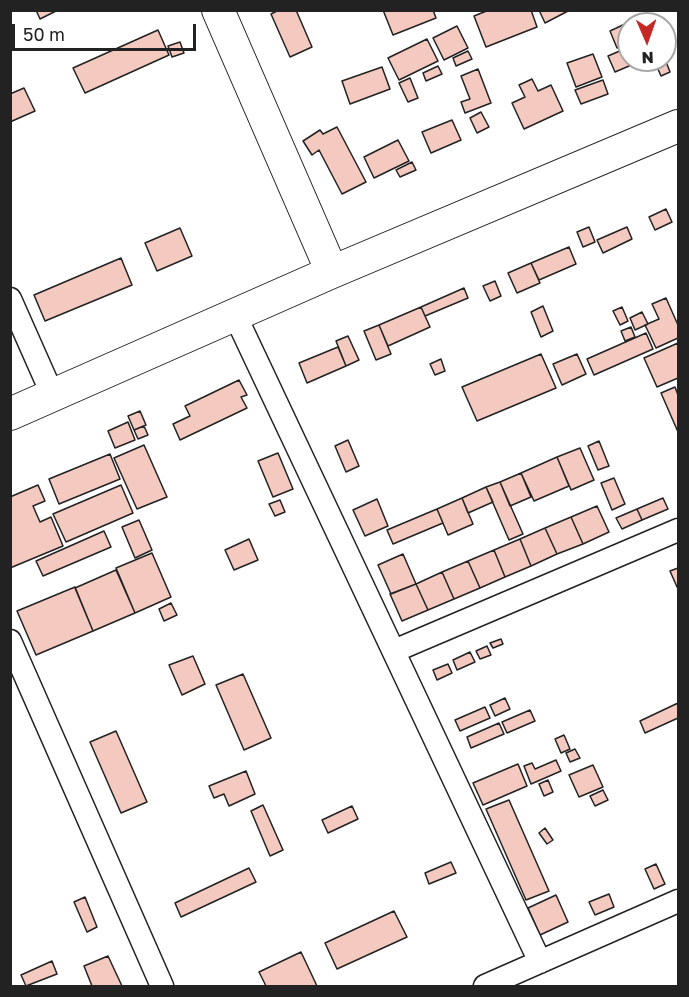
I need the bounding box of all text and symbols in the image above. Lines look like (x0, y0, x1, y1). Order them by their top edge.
scale bar (15, 12, 200, 50)
north arrow (617, 12, 677, 72)
text: 50 m (23, 23, 65, 45)
text: N (641, 48, 654, 68)

